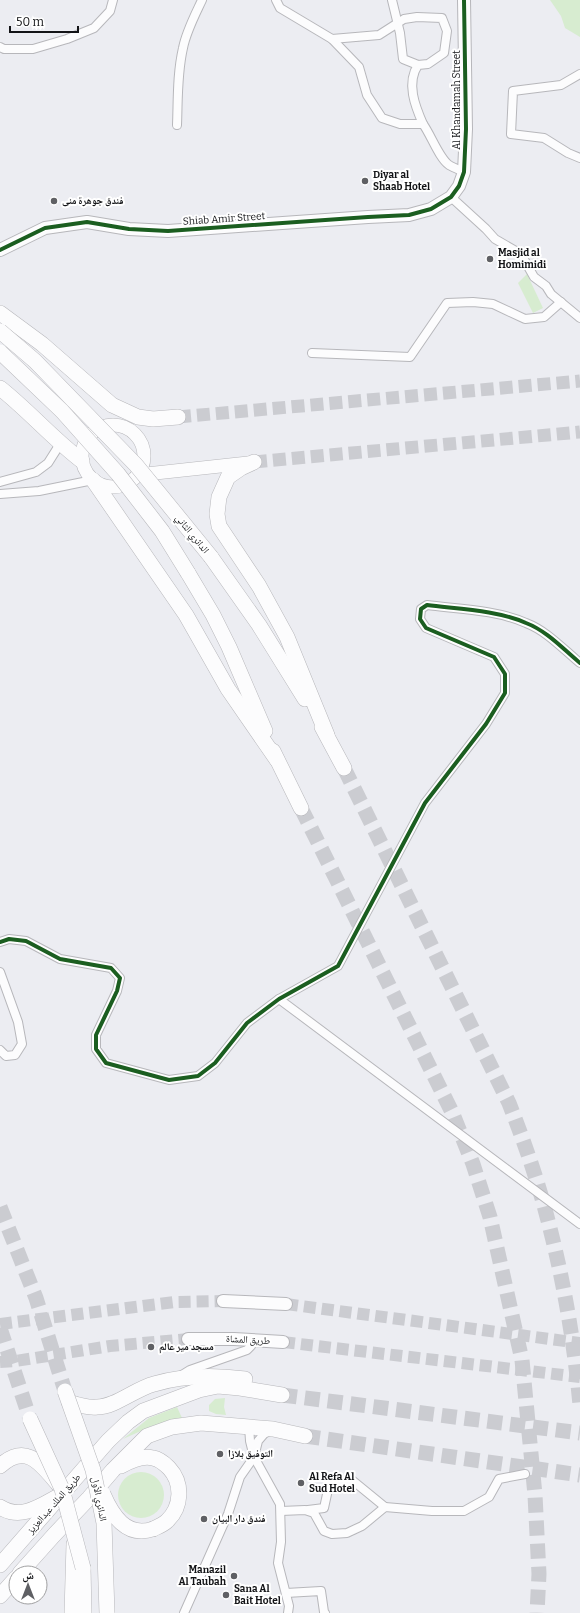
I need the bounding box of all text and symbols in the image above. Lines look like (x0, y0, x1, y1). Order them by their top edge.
scale bar (10, 8, 78, 34)
text: 50 m (16, 15, 45, 29)
street label: Al Khandamah Street (451, 50, 463, 150)
place label: Diyar al Shaab Hotel (373, 169, 430, 193)
marker: Diyar al Shaab Hotel (360, 176, 370, 186)
place label: فندق جوهرة منى (62, 195, 123, 207)
marker: فندق جوهرة منى (49, 196, 59, 206)
street label: Shiab Amir Street (182, 210, 266, 228)
place label: Masjid al Homimidi (498, 247, 547, 271)
marker: Masjid al Homimidi (485, 254, 495, 264)
street label: الدائري الثاني (171, 512, 211, 557)
street label: طريق المشاة (226, 1333, 271, 1347)
place label: مسجد مير عالم (159, 1341, 214, 1354)
marker: مسجد مير عالم (146, 1342, 156, 1352)
place label: التوفيق بلازا (228, 1448, 273, 1460)
marker: التوفيق بلازا (215, 1449, 225, 1459)
street label: طريق الملك عبدالعزيز (24, 1471, 84, 1537)
place label: Al Refa Al Sud Hotel (309, 1471, 355, 1495)
street label: الدائري الأول (87, 1476, 109, 1522)
marker: Al Refa Al Sud Hotel (296, 1478, 306, 1488)
place label: فندق دار البيان (212, 1513, 266, 1525)
marker: فندق دار البيان (199, 1514, 209, 1524)
place label: Manazil Al Taubah (178, 1564, 227, 1588)
north arrow (8, 1565, 48, 1605)
text: ش (22, 1569, 34, 1583)
marker: Manazil Al Taubah (229, 1571, 239, 1581)
place label: Sana Al Bait Hotel (234, 1583, 281, 1607)
marker: Sana Al Bait Hotel (221, 1590, 231, 1600)

